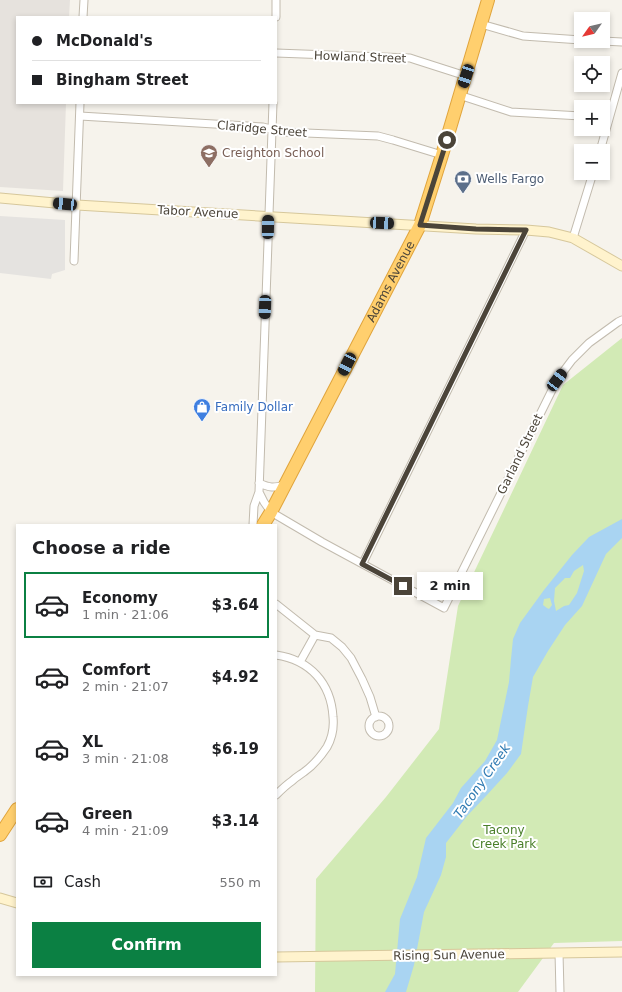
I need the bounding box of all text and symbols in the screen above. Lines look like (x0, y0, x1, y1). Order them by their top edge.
north arrow (574, 12, 610, 48)
map controls (574, 12, 610, 180)
text: McDonald's (56, 32, 153, 50)
street label: Howland Street (314, 48, 407, 66)
button: locate (574, 56, 610, 92)
car (457, 63, 475, 89)
text: Bingham Street (56, 71, 189, 89)
button: + (574, 100, 610, 136)
street label: Claridge Street (216, 118, 308, 140)
route start (438, 131, 456, 149)
school or university icon: Creighton School (199, 143, 219, 168)
button: − (574, 144, 610, 180)
place label: Creighton School (222, 146, 324, 160)
bank icon: Wells Fargo (453, 169, 473, 194)
place label: Wells Fargo (476, 172, 544, 186)
car (53, 197, 77, 211)
street label: Tabor Avenue (156, 203, 239, 221)
car (262, 215, 274, 239)
car (370, 216, 394, 230)
street label: Adams Avenue (364, 239, 417, 324)
car (259, 295, 271, 319)
car (336, 351, 358, 377)
car (545, 367, 569, 393)
shop icon: Family Dollar (192, 397, 212, 422)
place label: Family Dollar (215, 400, 293, 414)
street label: Garland Street (494, 411, 546, 497)
text: Choose a ride (32, 537, 171, 558)
callout: 2 min (417, 572, 483, 600)
route end (394, 577, 412, 595)
text: 2 min (430, 578, 470, 593)
icon: car (34, 587, 70, 623)
text: Economy (82, 589, 158, 607)
text: $3.64 (212, 596, 259, 614)
text: 1 min · 21:06 (82, 607, 169, 622)
icon: car (34, 659, 70, 695)
text: Comfort (82, 661, 150, 679)
text: $4.92 (212, 668, 259, 686)
text: 2 min · 21:07 (82, 679, 169, 694)
icon: car (34, 731, 70, 767)
text: XL (82, 733, 103, 751)
text: $6.19 (212, 740, 259, 758)
water label: Tacony Creek (451, 740, 514, 821)
text: 3 min · 21:08 (82, 751, 169, 766)
icon: car (34, 803, 70, 839)
text: Green (82, 805, 133, 823)
text: $3.14 (212, 812, 259, 830)
text: 4 min · 21:09 (82, 823, 169, 838)
park label: Tacony Creek Park (472, 823, 536, 851)
icon: cash (32, 871, 54, 893)
text: Cash (64, 873, 101, 891)
text: 550 m (219, 875, 261, 890)
button: Confirm (32, 922, 261, 968)
street label: Rising Sun Avenue (393, 947, 505, 963)

